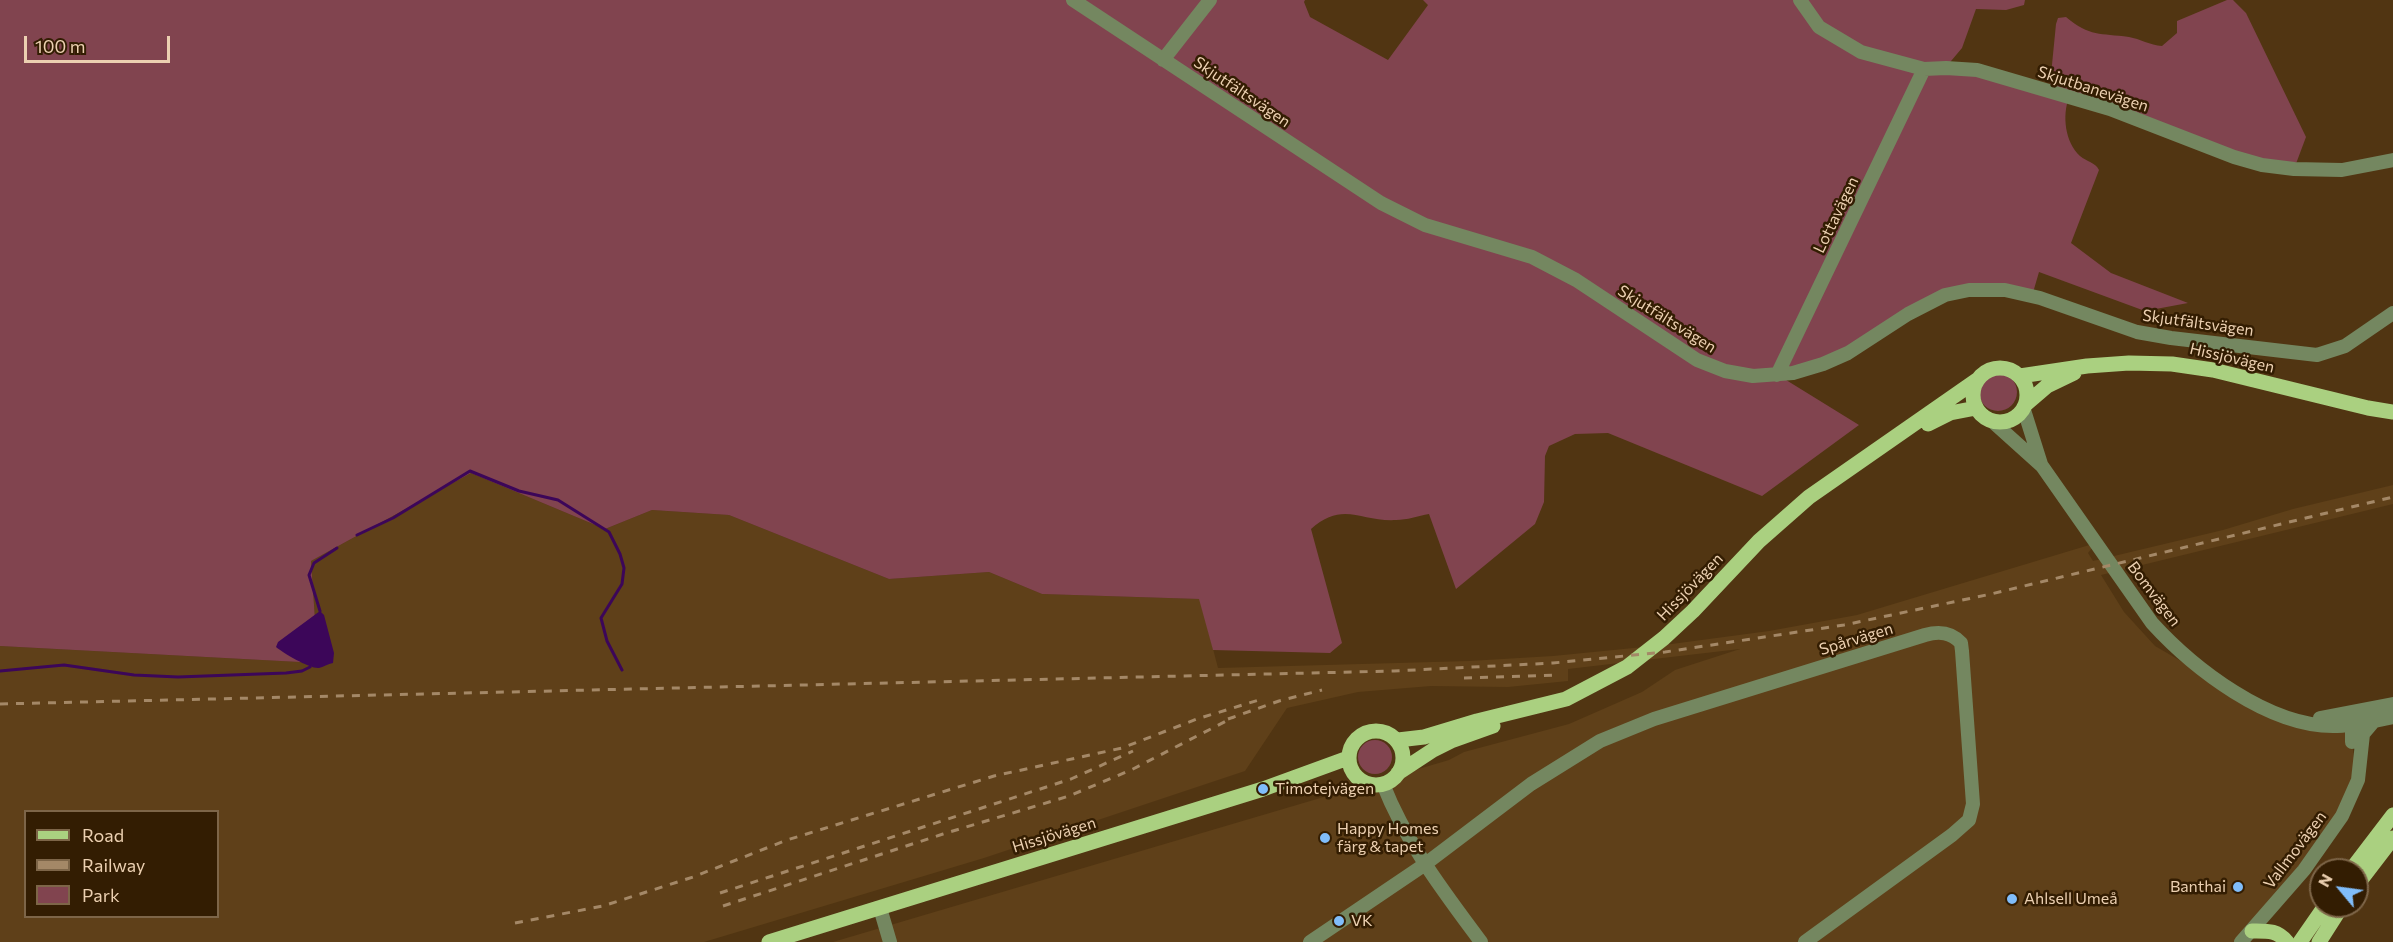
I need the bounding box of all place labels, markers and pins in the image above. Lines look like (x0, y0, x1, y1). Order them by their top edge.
place label: Timotejvägen (1275, 779, 1374, 799)
marker: Timotejvägen (1256, 782, 1270, 796)
place label: Happy Homes färg & tapet (1337, 819, 1439, 857)
marker: Happy Homes färg & tapet (1318, 831, 1332, 845)
place label: Banthai (2170, 877, 2226, 897)
marker: Banthai (2231, 880, 2245, 894)
place label: Ahlsell Umeå (2024, 889, 2118, 909)
marker: Ahlsell Umeå (2005, 892, 2019, 906)
place label: VK (1351, 911, 1373, 931)
marker: VK (1332, 914, 1346, 928)

